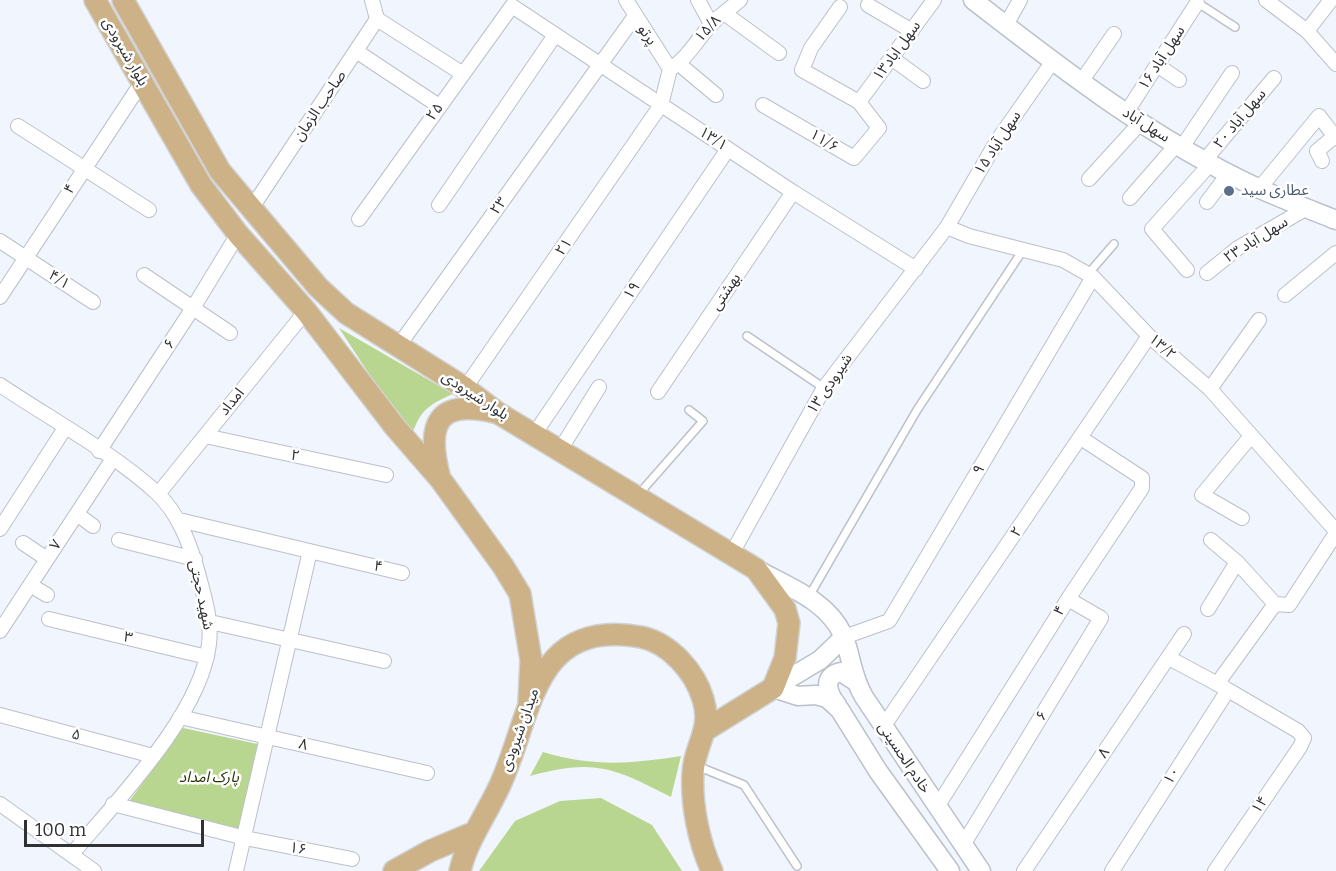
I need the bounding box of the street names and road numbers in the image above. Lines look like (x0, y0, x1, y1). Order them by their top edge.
street label: ۱۵/۸ (691, 12, 725, 46)
street label: بلوار شیرودی (98, 14, 152, 90)
street label: سهل اباد۱۳ (869, 18, 925, 84)
street label: پرتو (634, 21, 660, 49)
street label: سهل آباد ۱۶ (1135, 23, 1189, 93)
street label: صاحب الزمان (290, 67, 350, 145)
street label: سهل آباد ۲۰ (1210, 85, 1270, 153)
street label: ۲۵ (423, 100, 447, 124)
street label: سهل آباد (1119, 103, 1173, 147)
street label: سهل آباد ۱۵ (971, 108, 1025, 178)
street label: ۱۳/۱ (695, 123, 731, 155)
street label: ۱۱/۶ (806, 125, 842, 157)
street label: ۴ (60, 181, 80, 197)
street label: ۲۳ (487, 194, 511, 218)
street label: سهل آباد ۲۳ (1220, 213, 1292, 267)
street label: ۲۱ (552, 235, 576, 259)
street label: ۴/۱ (45, 266, 73, 294)
street label: بهشتی (707, 270, 745, 314)
street label: ۱۹ (620, 279, 644, 303)
street label: ۱۳/۲ (1145, 330, 1179, 364)
street label: ۶ (160, 335, 180, 353)
street label: شیرودی ۱۳ (803, 350, 857, 418)
street label: بلوار شیرودی (438, 368, 512, 424)
street label: امداد (216, 385, 248, 419)
street label: ۲ (289, 446, 301, 466)
street label: ۹ (969, 462, 989, 478)
street label: ۲ (1007, 523, 1027, 541)
street label: ۷ (46, 537, 66, 553)
street label: ۴ (372, 557, 384, 577)
street label: شهید حجتی (185, 558, 217, 632)
street label: ۴ (1050, 603, 1070, 619)
street label: ۳ (122, 628, 134, 648)
street label: میدان شیرودی (497, 686, 543, 774)
street label: ۶ (1032, 708, 1052, 724)
street label: خادم الحسینی (874, 719, 934, 797)
street label: ۵ (70, 725, 82, 745)
street label: ۸ (297, 735, 309, 755)
street label: ۸ (1094, 744, 1114, 762)
street label: ۱۰ (1160, 764, 1184, 788)
street label: ۱۴ (1248, 793, 1272, 817)
street label: ۱۶ (288, 839, 308, 859)

